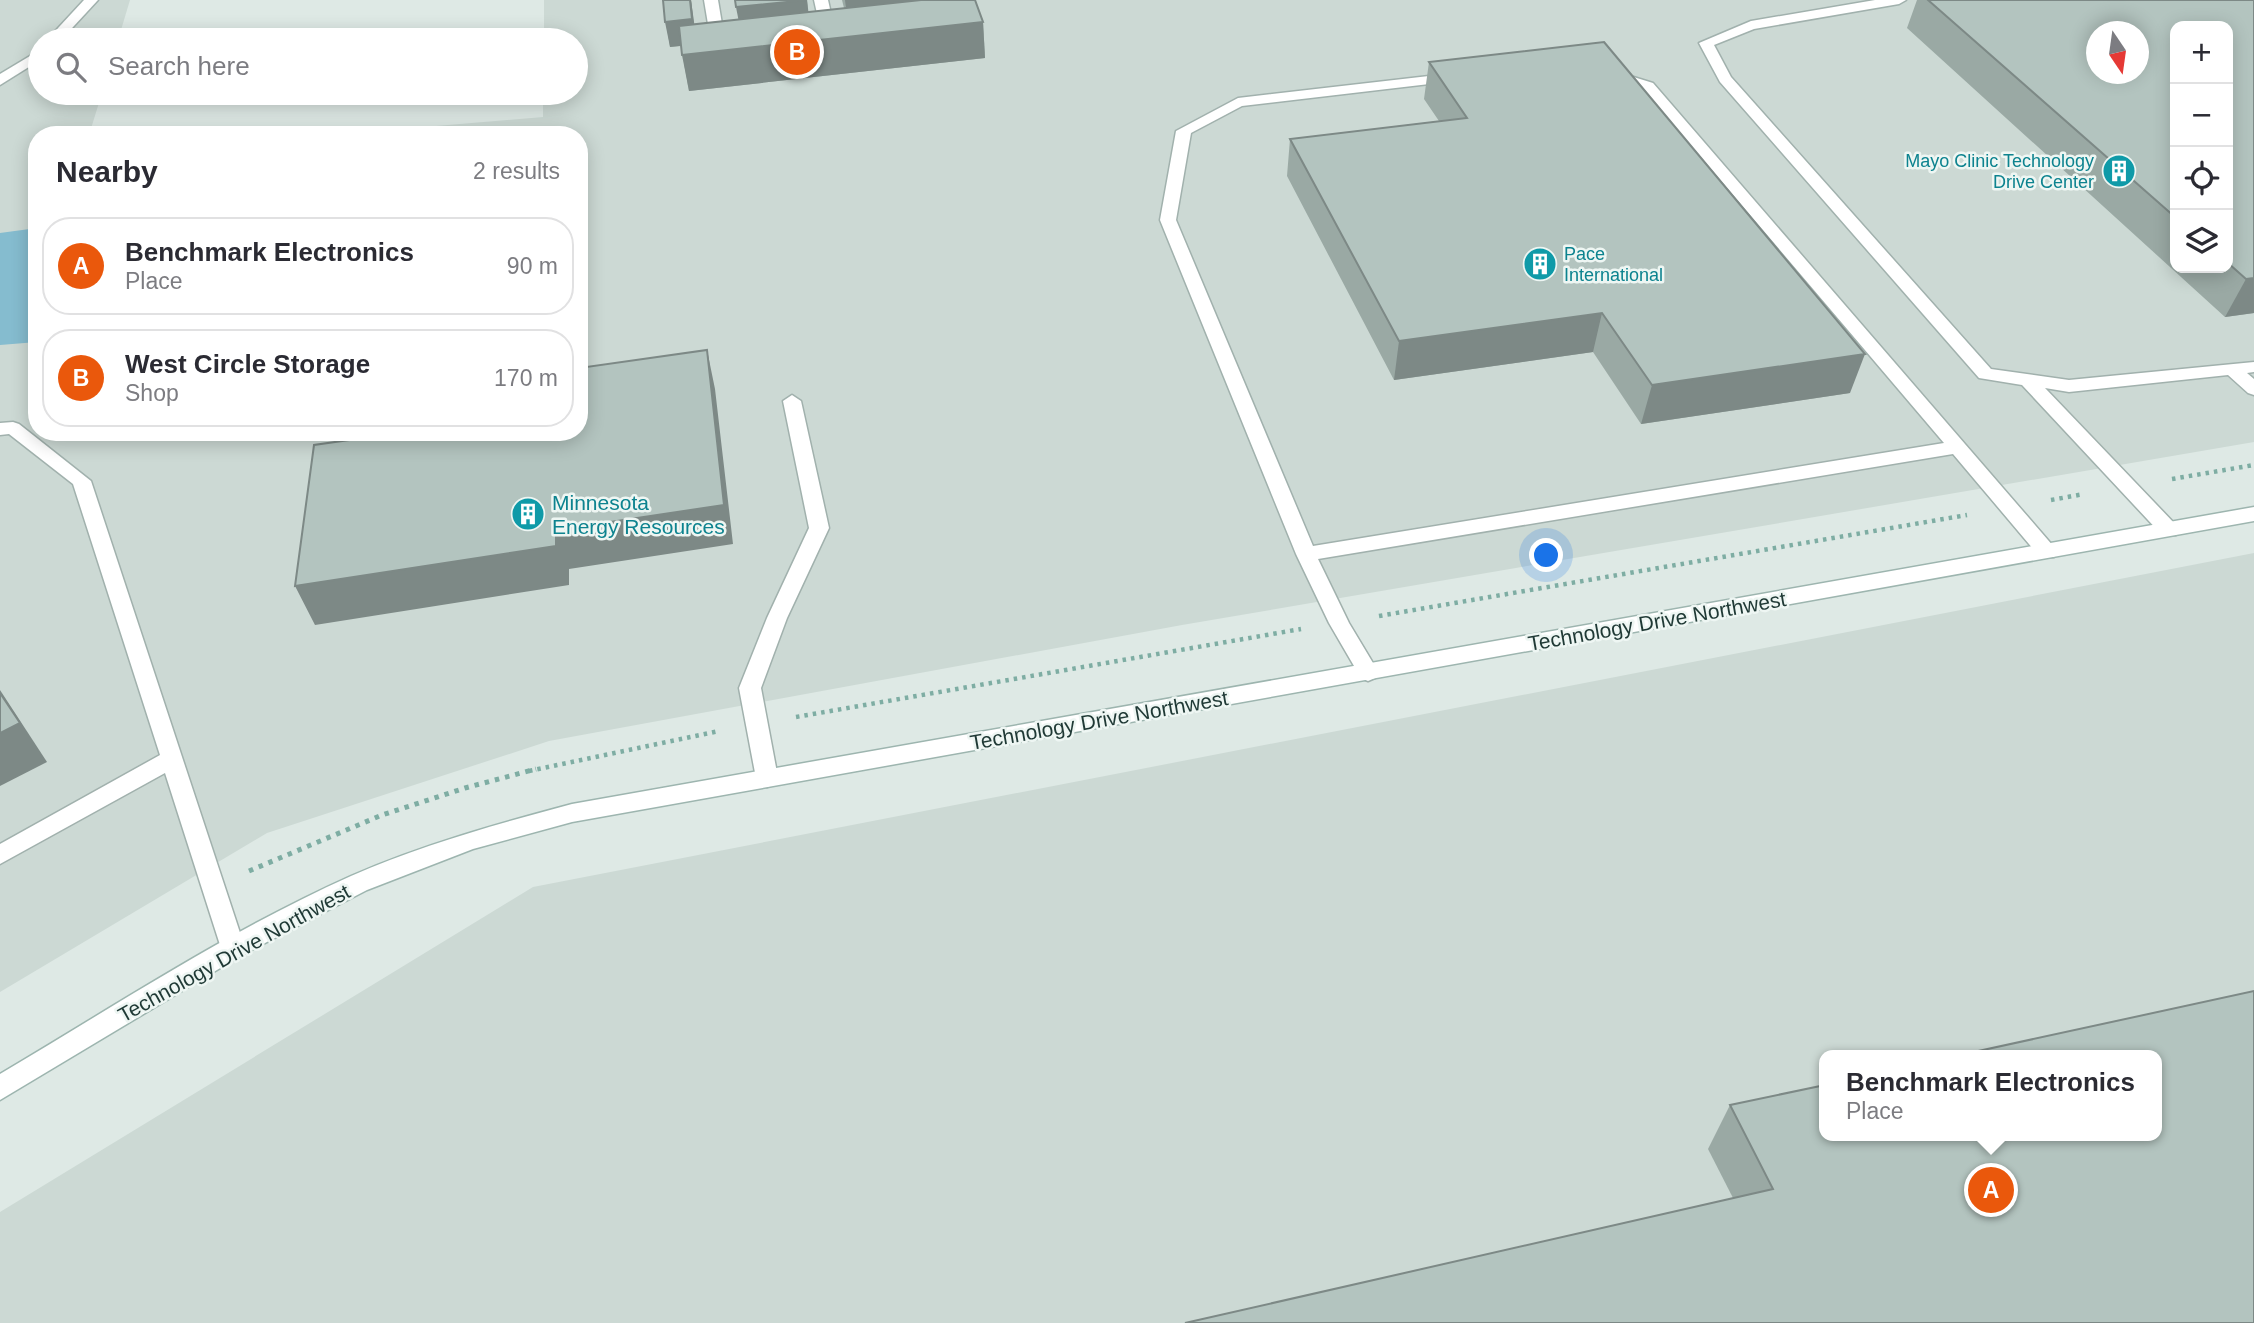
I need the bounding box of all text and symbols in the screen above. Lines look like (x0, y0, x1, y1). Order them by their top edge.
north arrow (2086, 21, 2149, 84)
map controls (2170, 21, 2233, 273)
button: + (2170, 21, 2233, 84)
pin: B (774, 26, 820, 78)
search box (28, 28, 588, 105)
icon: search (52, 48, 90, 86)
text: Search here (108, 51, 250, 81)
button: − (2170, 84, 2233, 147)
button: locate (2170, 147, 2233, 210)
place label: Mayo Clinic Technology Drive Center (1905, 151, 2094, 192)
building icon: Mayo Clinic Technology Drive Center (2100, 152, 2138, 190)
text: Nearby (56, 155, 158, 188)
text: 2 results (473, 158, 560, 184)
button: layers (2170, 210, 2233, 273)
text: Benchmark Electronics (125, 237, 414, 267)
place label: Pace International (1564, 244, 1663, 285)
building icon: Pace International (1521, 245, 1559, 283)
text: A (73, 253, 89, 279)
text: 90 m (507, 253, 558, 279)
text: Place (125, 268, 183, 294)
text: West Circle Storage (125, 349, 370, 379)
text: B (73, 365, 89, 391)
text: 170 m (494, 365, 558, 391)
text: Shop (125, 380, 179, 406)
place label: Minnesota Energy Resources (552, 491, 725, 538)
building icon: Minnesota Energy Resources (509, 495, 547, 533)
your location (1529, 538, 1563, 572)
street label: Technology Drive Northwest (1526, 587, 1788, 655)
street label: Technology Drive Northwest (968, 686, 1230, 754)
street label: Technology Drive Northwest (114, 879, 354, 1026)
popup (1819, 1050, 2162, 1141)
text: Benchmark Electronics (1846, 1067, 2135, 1097)
text: Place (1846, 1098, 1904, 1124)
pin: A (1968, 1164, 2014, 1216)

